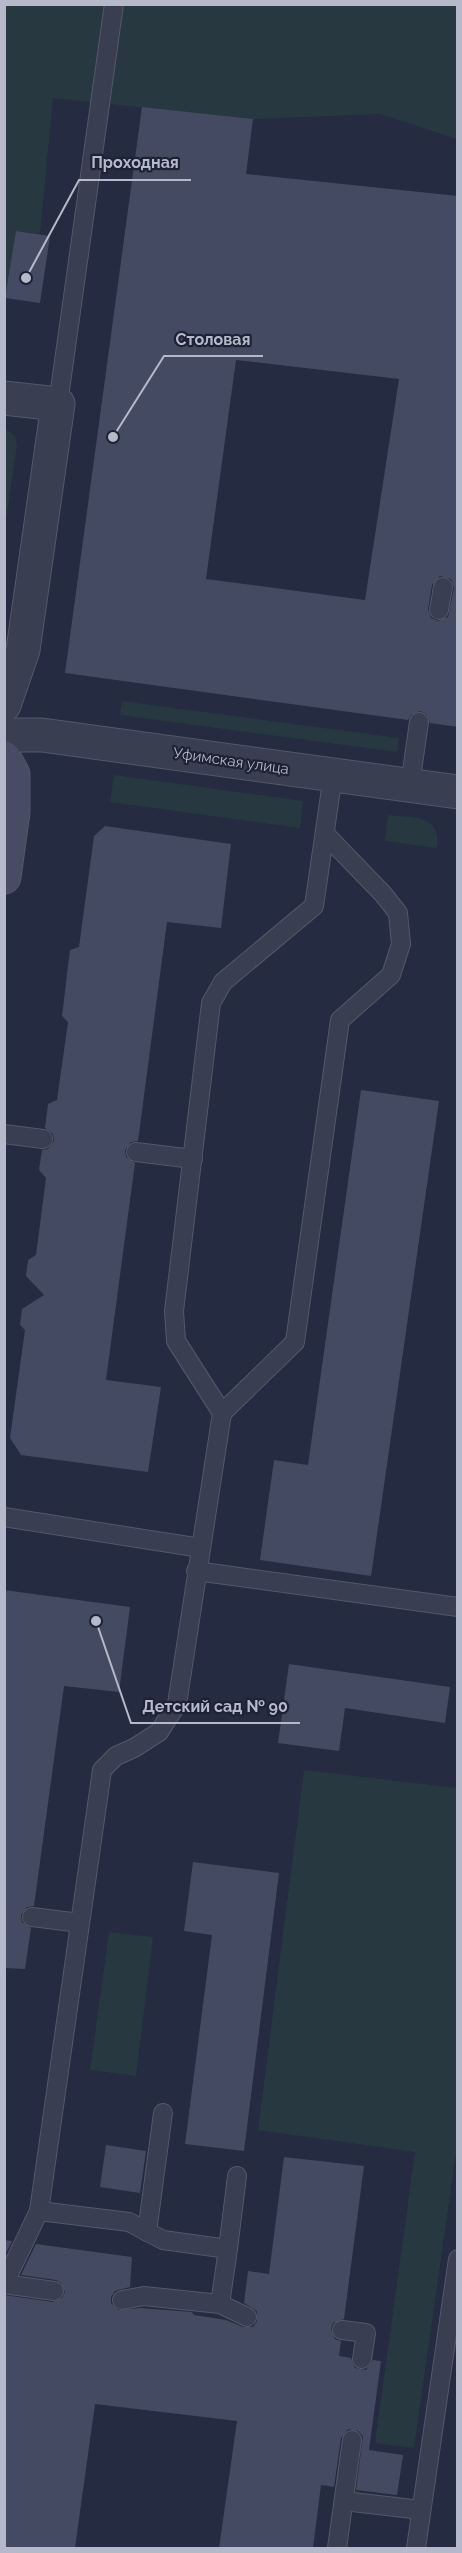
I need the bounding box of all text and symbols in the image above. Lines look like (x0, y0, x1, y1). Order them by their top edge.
callout: Проходная (79, 146, 191, 180)
text: Проходная (91, 153, 179, 172)
callout: Столовая (164, 322, 263, 356)
text: Столовая (175, 330, 251, 349)
street label: Уфимская улица (172, 744, 290, 778)
callout: Детский сад № 90 (131, 1689, 300, 1723)
text: Детский сад № 90 (142, 1697, 288, 1716)

